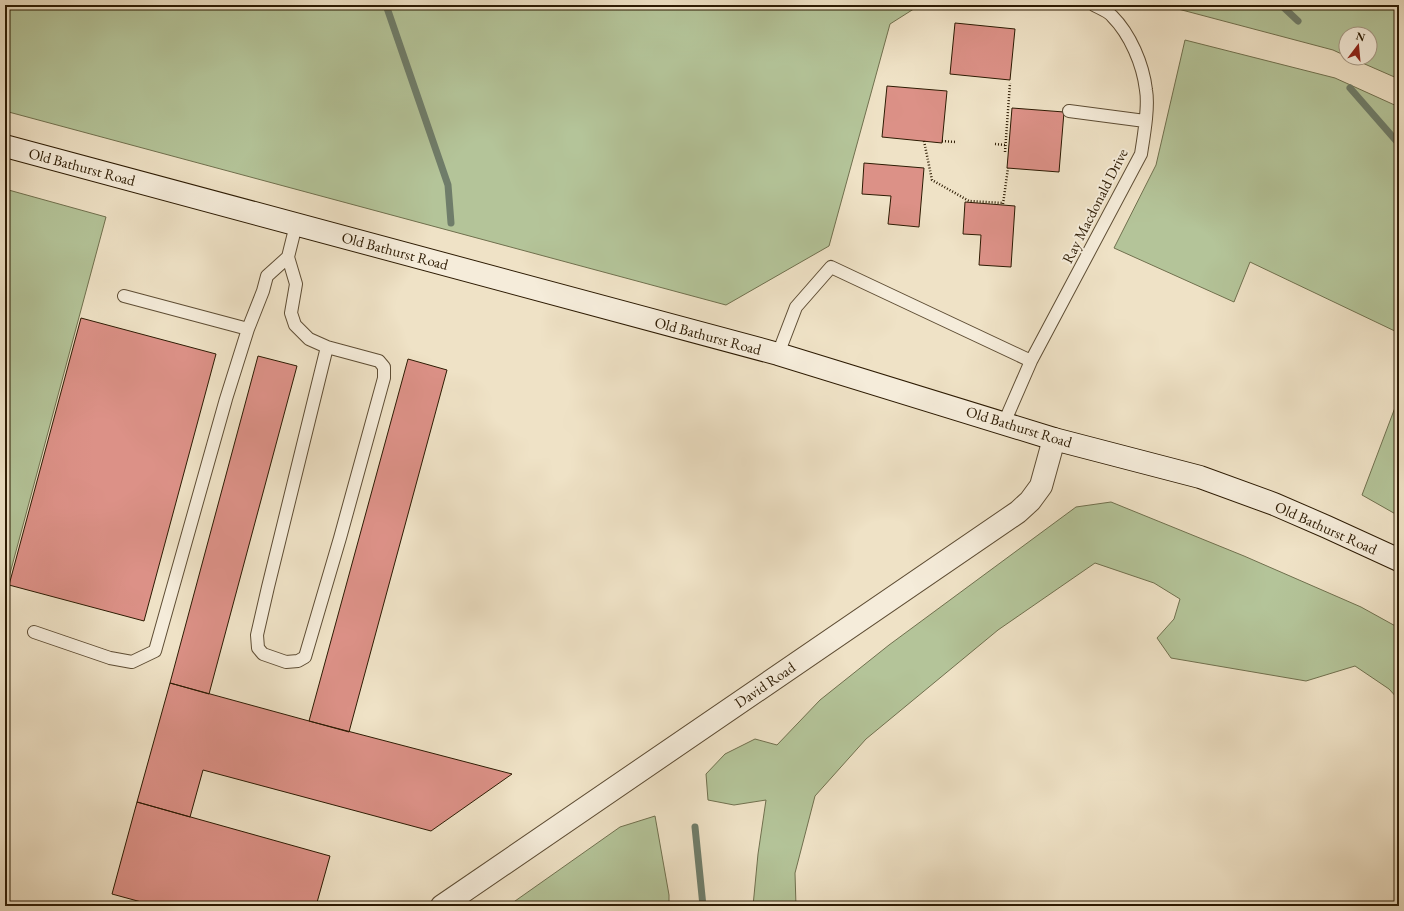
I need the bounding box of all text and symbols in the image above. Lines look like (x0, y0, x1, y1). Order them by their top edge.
north arrow (1338, 26, 1378, 66)
text: N (1355, 28, 1367, 44)
street label: Old Bathurst Road (27, 143, 138, 190)
street label: Ray Macdonald Drive (1057, 145, 1132, 266)
street label: Old Bathurst Road (340, 227, 451, 274)
street label: Old Bathurst Road (653, 312, 764, 359)
street label: Old Bathurst Road (964, 401, 1075, 452)
street label: Old Bathurst Road (1272, 497, 1381, 559)
street label: David Road (731, 657, 799, 712)

